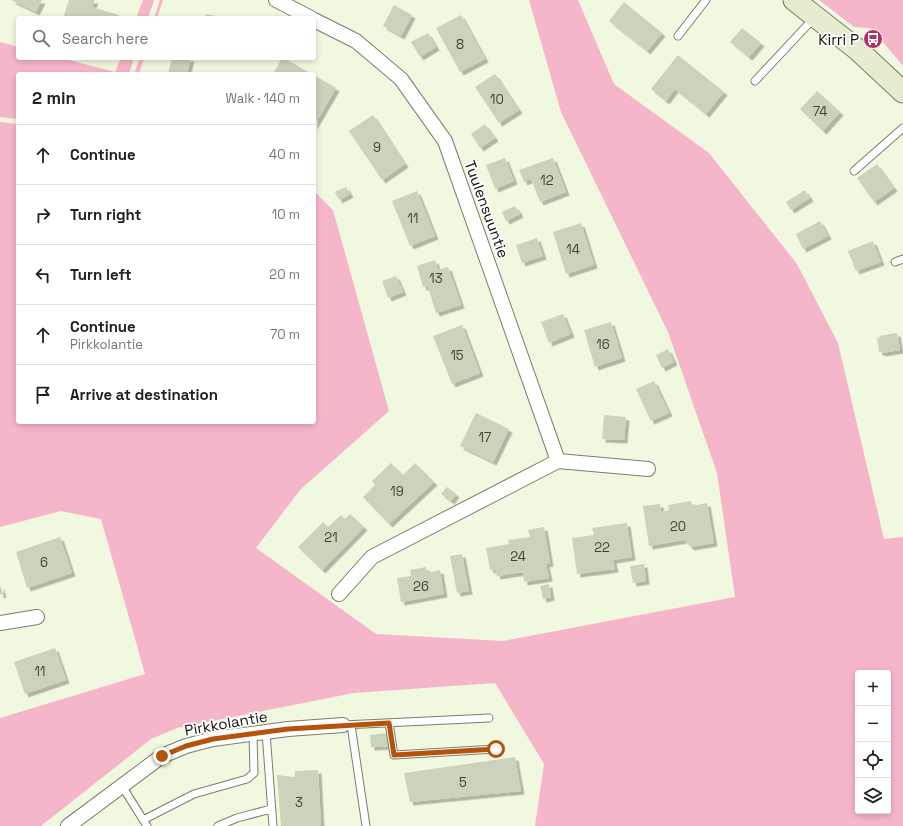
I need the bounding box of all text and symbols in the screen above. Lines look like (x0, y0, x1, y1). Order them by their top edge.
search box (16, 16, 316, 60)
icon: search (30, 27, 52, 49)
bus stop icon: Kirri P (862, 28, 884, 50)
text: Search here (62, 29, 148, 48)
place label: Kirri P (818, 30, 859, 49)
house number: 8 (456, 36, 464, 53)
text: 2 min (32, 87, 76, 109)
text: Walk · 140 m (226, 90, 300, 107)
house number: 10 (490, 91, 504, 108)
house number: 74 (813, 103, 827, 120)
house number: 9 (373, 139, 381, 156)
icon: ahead (32, 144, 54, 166)
text: Continue (70, 145, 136, 164)
text: 40 m (269, 146, 300, 163)
street label: Tuulensuuntie (461, 158, 513, 261)
house number: 12 (540, 172, 554, 189)
icon: right (32, 204, 54, 226)
text: Turn right (70, 205, 141, 224)
text: 10 m (272, 206, 300, 223)
house number: 11 (408, 210, 418, 227)
house number: 14 (566, 241, 580, 258)
icon: left (32, 264, 54, 286)
text: Turn left (70, 265, 132, 284)
text: 20 m (269, 266, 300, 283)
house number: 13 (429, 270, 443, 287)
text: Continue (70, 317, 136, 336)
icon: ahead (32, 324, 54, 346)
text: 70 m (270, 326, 300, 343)
text: Pirkkolantie (70, 336, 143, 353)
house number: 16 (596, 336, 610, 353)
house number: 15 (450, 347, 464, 364)
icon: arrive (32, 384, 54, 406)
text: Arrive at destination (70, 385, 218, 404)
house number: 17 (479, 429, 491, 446)
house number: 19 (390, 483, 404, 500)
house number: 20 (670, 518, 686, 535)
house number: 21 (324, 529, 338, 546)
house number: 22 (594, 539, 610, 556)
house number: 24 (510, 548, 526, 565)
house number: 6 (40, 554, 48, 571)
house number: 26 (413, 578, 429, 595)
house number: 11 (35, 663, 45, 680)
map controls (855, 670, 891, 814)
button: + (855, 670, 891, 706)
street label: Pirkkolantie (183, 706, 269, 740)
button: − (855, 706, 891, 742)
route start (487, 740, 505, 758)
button: locate (855, 742, 891, 778)
route end (153, 747, 171, 765)
house number: 5 (459, 774, 467, 791)
button: layers (855, 778, 891, 814)
house number: 3 (295, 794, 303, 811)

